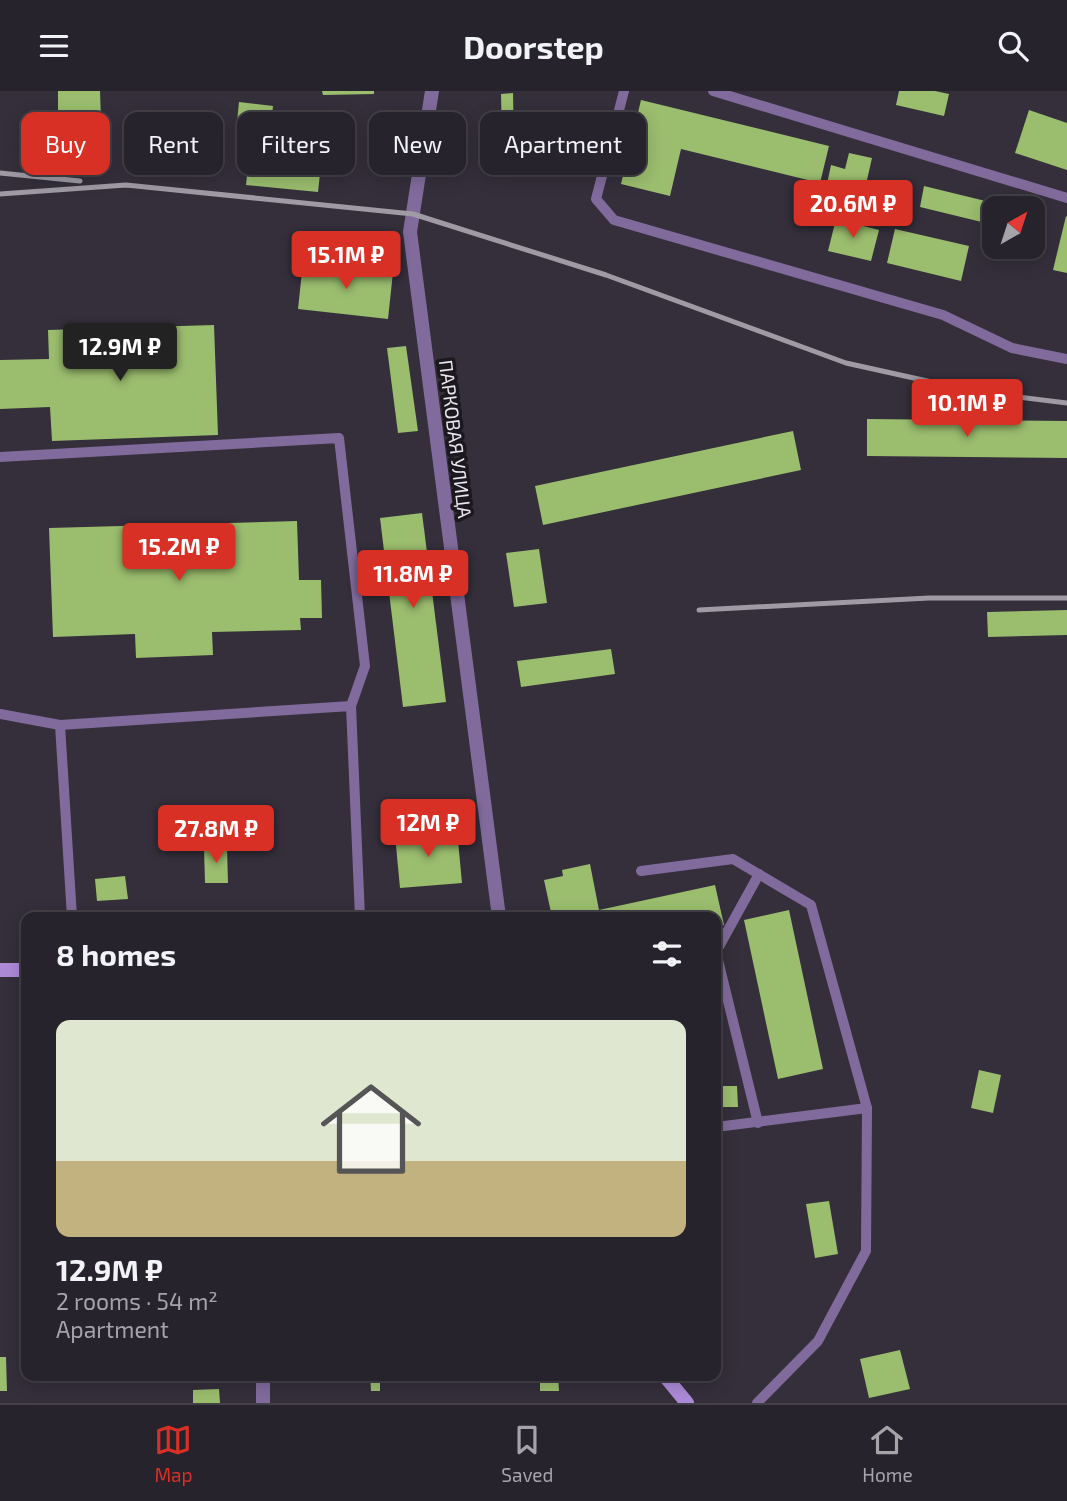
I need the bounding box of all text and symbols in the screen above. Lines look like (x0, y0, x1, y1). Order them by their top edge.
icon: menu (35, 27, 73, 65)
text: Doorstep (463, 27, 604, 65)
icon: search (994, 27, 1032, 65)
chip: Buy (21, 112, 110, 175)
chip: Rent (124, 112, 223, 175)
chip: Filters (237, 112, 355, 175)
chip: New (369, 112, 466, 175)
chip: Apartment (480, 112, 646, 175)
pin: 20.6M ₽ (788, 181, 918, 240)
text: 20.6M ₽ (810, 189, 896, 217)
north arrow (982, 196, 1045, 259)
map controls (982, 196, 1045, 259)
pin: 15.1M ₽ (281, 231, 411, 291)
text: 15.1M ₽ (308, 240, 384, 268)
pin: 12.9M ₽ (55, 323, 185, 383)
text: 12.9M ₽ (79, 332, 161, 360)
street label: ПАРКОВАЯ УЛИЦА (435, 358, 477, 520)
pin: 10.1M ₽ (902, 379, 1032, 439)
text: 10.1M ₽ (928, 388, 1006, 416)
pin: 15.2M ₽ (114, 524, 244, 583)
text: 15.2M ₽ (138, 532, 220, 560)
pin: 11.8M ₽ (348, 551, 478, 610)
text: 11.8M ₽ (373, 559, 453, 587)
pin: 12M ₽ (379, 799, 477, 859)
pin: 27.8M ₽ (151, 805, 281, 865)
text: 12M ₽ (397, 808, 459, 836)
text: 27.8M ₽ (174, 814, 258, 842)
icon: filters (648, 935, 686, 973)
text: 8 homes (56, 936, 176, 972)
icon: home (308, 1066, 434, 1192)
text: 12.9M ₽ (56, 1251, 163, 1287)
text: 2 rooms · 54 m² (56, 1287, 218, 1315)
text: Apartment (56, 1315, 169, 1343)
tab: Map (154, 1421, 193, 1486)
tab: Saved (501, 1421, 553, 1486)
tab: Home (862, 1421, 913, 1486)

